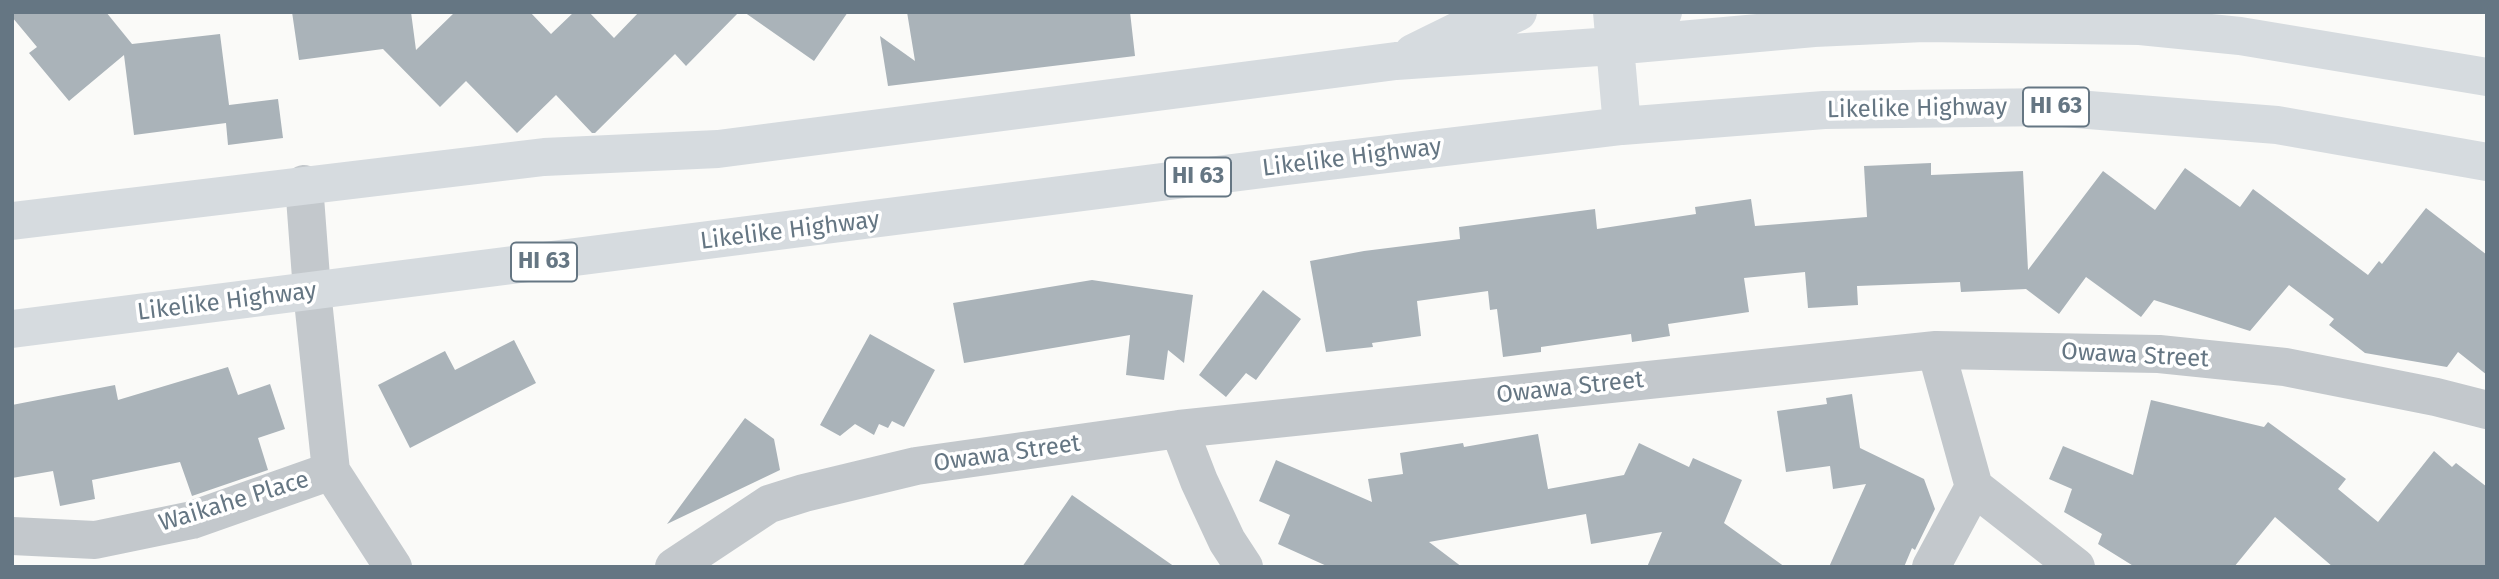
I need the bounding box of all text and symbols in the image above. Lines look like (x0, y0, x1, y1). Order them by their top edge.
road number: HI 63 (2023, 88, 2089, 127)
street label: Likelike Highway (1827, 93, 2007, 125)
street label: Likelike Highway (1261, 133, 1443, 183)
road number: HI 63 (1165, 158, 1231, 196)
street label: Likelike Highway (699, 206, 881, 256)
road number: HI 63 (511, 243, 577, 282)
street label: Likelike Highway (136, 277, 318, 327)
street label: Owawa Street (2060, 338, 2210, 374)
street label: Owawa Street (1495, 366, 1645, 410)
street label: Owawa Street (932, 429, 1082, 479)
street label: Waikahe Place (156, 466, 312, 538)

